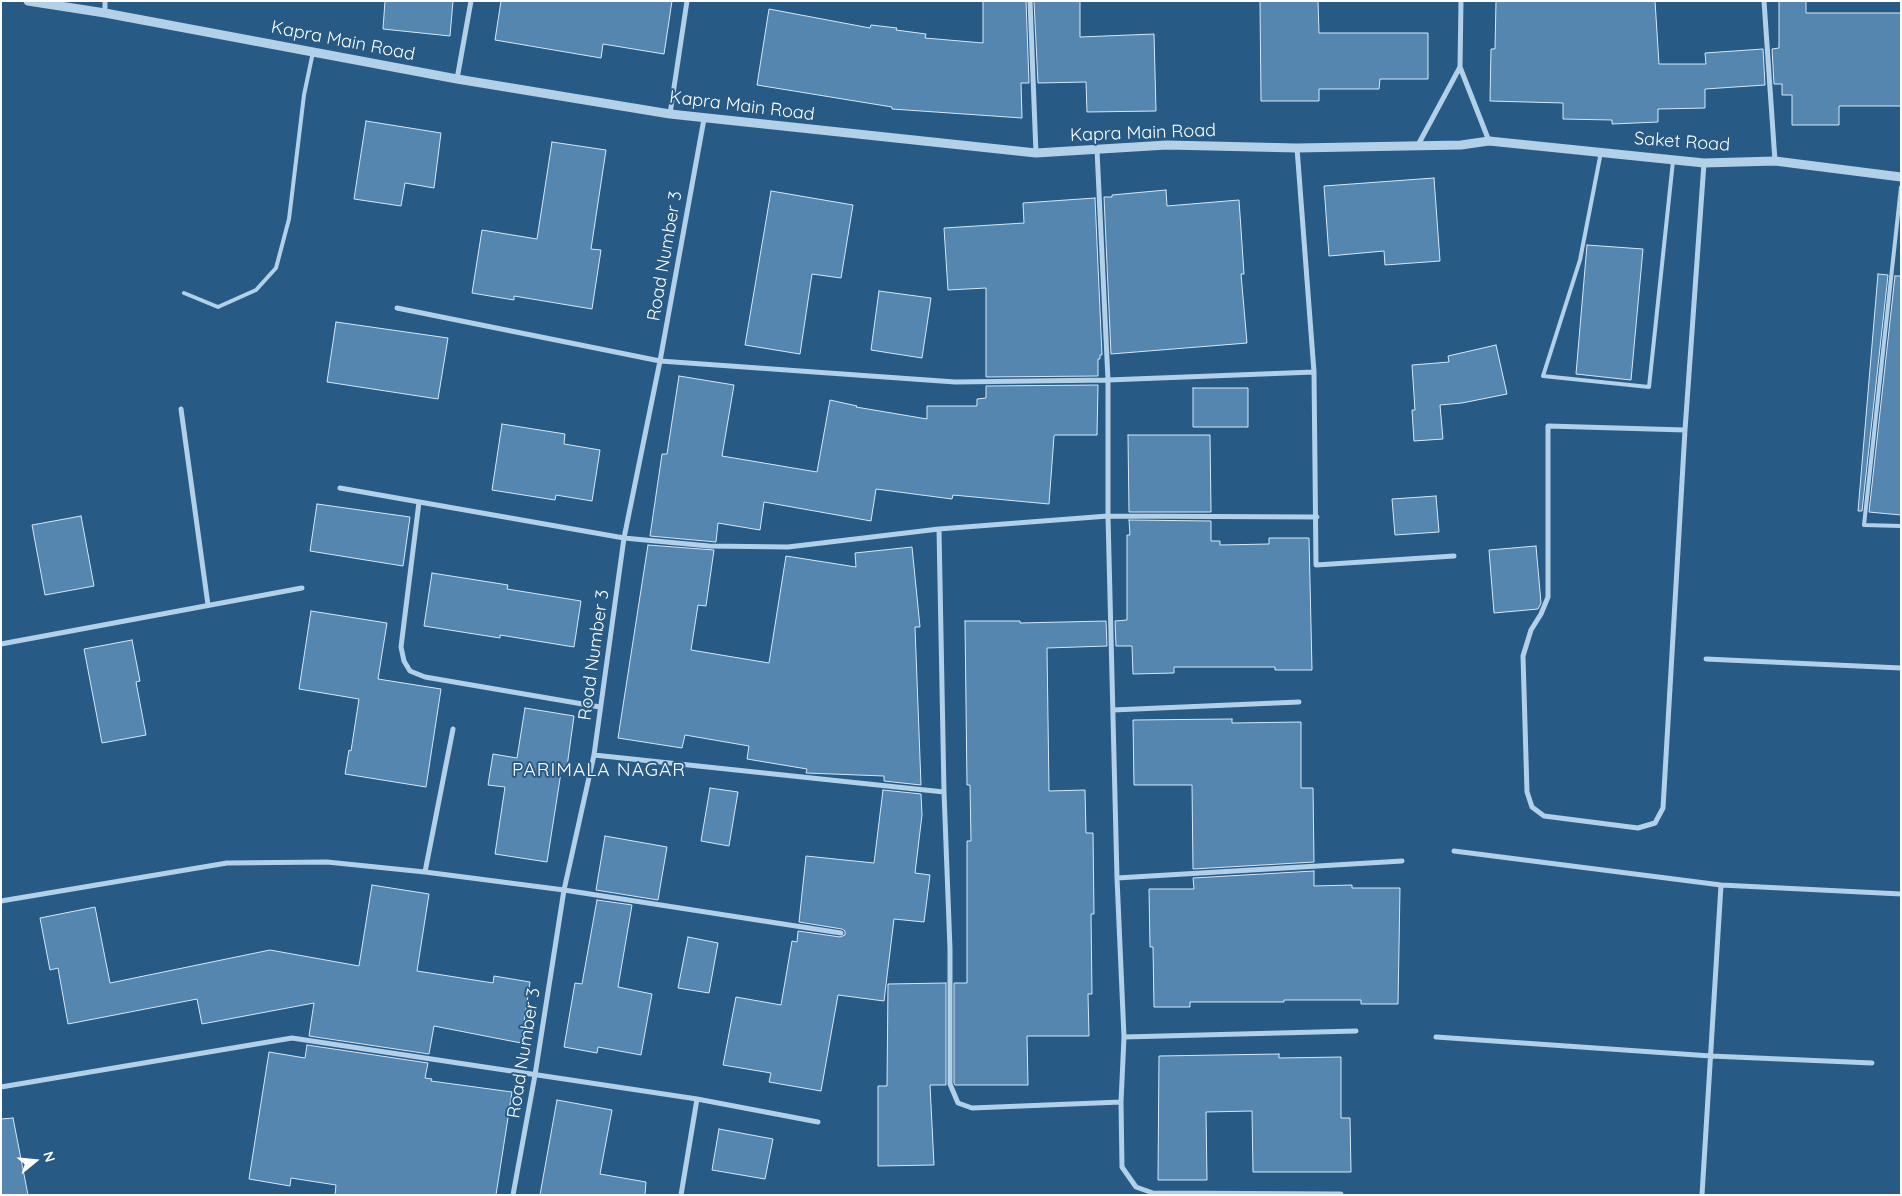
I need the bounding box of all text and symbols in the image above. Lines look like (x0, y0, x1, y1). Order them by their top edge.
street label: Kapra Main Road (269, 16, 417, 66)
street label: Kapra Main Road (668, 86, 816, 126)
street label: Kapra Main Road (1070, 120, 1216, 146)
street label: Saket Road (1633, 128, 1731, 156)
street label: Road Number 3 (643, 189, 687, 323)
street label: Road Number 3 (574, 588, 614, 722)
district label: PARIMALA NAGAR (510, 759, 688, 781)
street label: Road Number 3 (503, 986, 545, 1120)
north arrow (10, 1136, 60, 1186)
text: N (39, 1149, 59, 1164)

